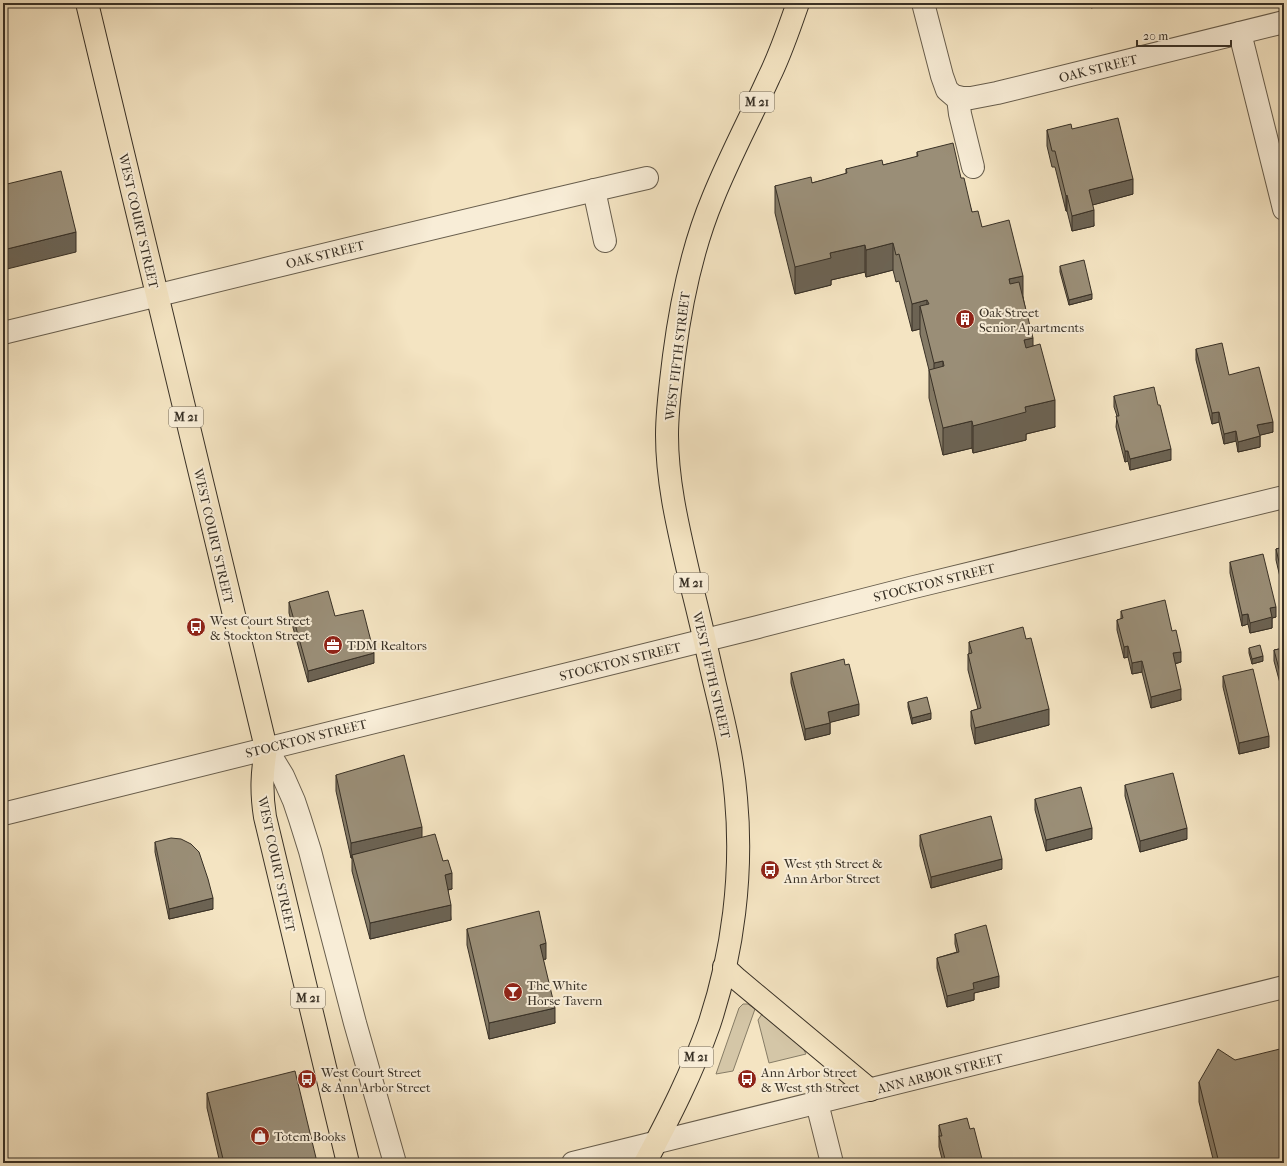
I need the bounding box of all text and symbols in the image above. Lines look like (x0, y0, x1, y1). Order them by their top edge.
scale bar (1137, 22, 1231, 48)
text: 20 m (1143, 29, 1168, 43)
street label: OAK STREET (1057, 51, 1139, 85)
road number: M 21 (740, 92, 774, 112)
street label: WEST COURT STREET (115, 151, 161, 290)
street label: OAK STREET (284, 237, 366, 271)
street label: WEST FIFTH STREET (662, 291, 693, 422)
place label: Oak Street Senior Apartments (979, 305, 1084, 335)
building icon: Oak Street Senior Apartments (954, 308, 976, 330)
road number: M 21 (169, 407, 203, 427)
street label: WEST COURT STREET (190, 466, 236, 605)
street label: STOCKTON STREET (872, 560, 997, 605)
road number: M 21 (674, 573, 708, 593)
street label: WEST FIFTH STREET (689, 609, 733, 740)
place label: West Court Street & Stockton Street (209, 613, 311, 643)
bus stop icon: West Court Street & Stockton Street (185, 616, 207, 638)
office icon: TDM Realtors (322, 634, 344, 656)
place label: TDM Realtors (347, 638, 427, 653)
street label: STOCKTON STREET (558, 639, 683, 684)
street label: STOCKTON STREET (244, 716, 369, 761)
street label: WEST COURT STREET (255, 794, 298, 933)
place label: West 5th Street & Ann Arbor Street (783, 856, 883, 886)
bus stop icon: West 5th Street & Ann Arbor Street (759, 859, 781, 881)
place label: The White Horse Tavern (527, 978, 603, 1008)
bar icon: The White Horse Tavern (502, 981, 524, 1003)
road number: M 21 (291, 988, 325, 1008)
road number: M 21 (679, 1047, 713, 1067)
street label: ANN ARBOR STREET (875, 1051, 1005, 1097)
place label: West Court Street & Ann Arbor Street (320, 1065, 431, 1095)
place label: Ann Arbor Street & West 5th Street (760, 1065, 860, 1095)
bus stop icon: West Court Street & Ann Arbor Street (296, 1068, 318, 1090)
bus stop icon: Ann Arbor Street & West 5th Street (736, 1068, 758, 1090)
shop icon: Totem Books (249, 1125, 271, 1147)
place label: Totem Books (274, 1129, 346, 1144)

